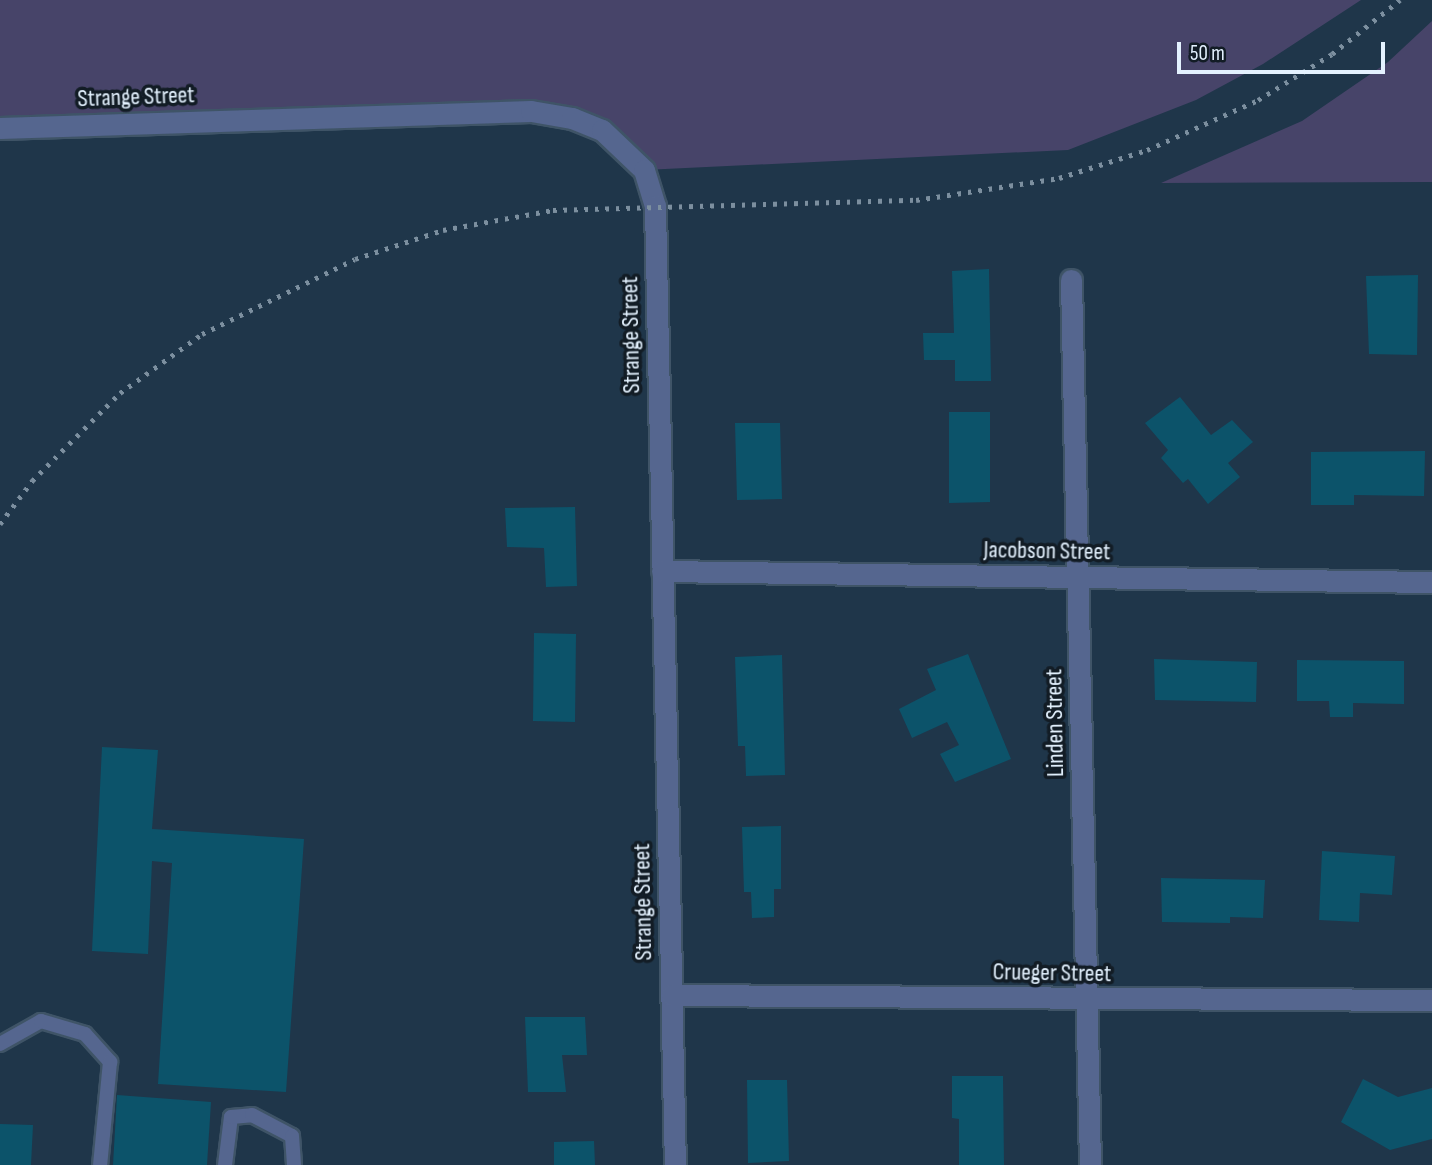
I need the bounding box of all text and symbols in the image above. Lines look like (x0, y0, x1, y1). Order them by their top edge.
scale bar (1180, 28, 1388, 72)
text: 50 m (1190, 41, 1225, 66)
street label: Strange Street (77, 81, 195, 113)
street label: Strange Street (616, 276, 646, 394)
street label: Jacobson Street (983, 535, 1111, 567)
street label: Linden Street (1040, 669, 1070, 777)
street label: Strange Street (628, 843, 658, 961)
street label: Crueger Street (992, 958, 1112, 988)

